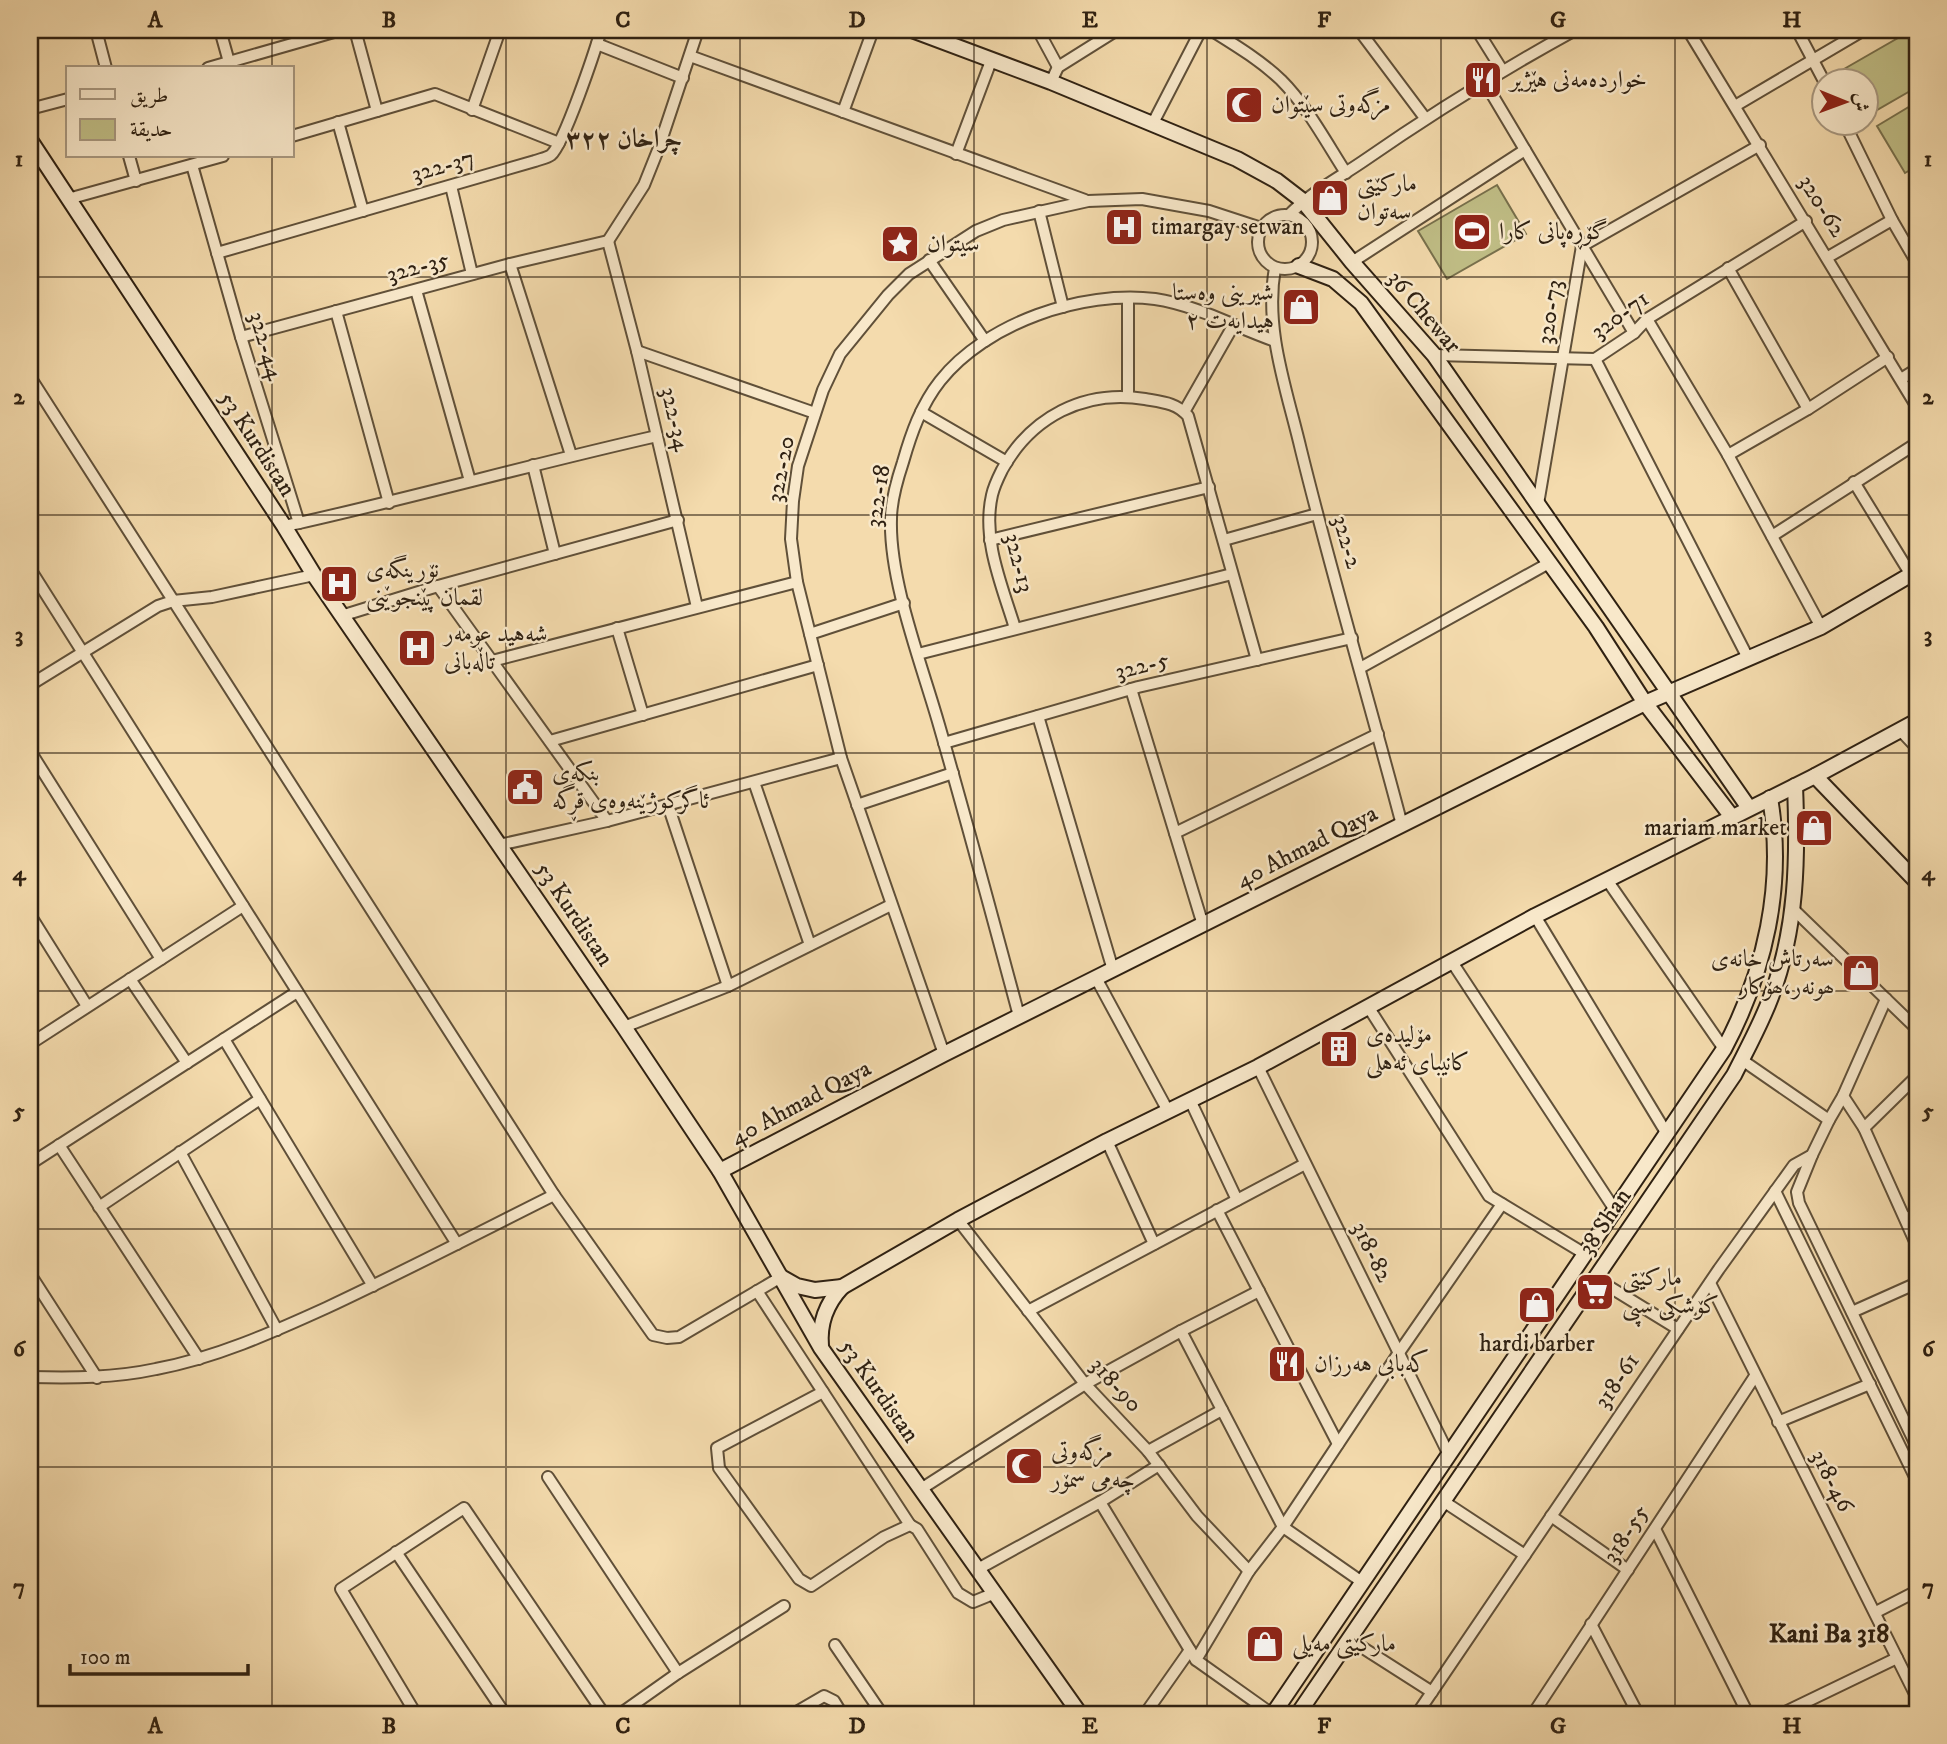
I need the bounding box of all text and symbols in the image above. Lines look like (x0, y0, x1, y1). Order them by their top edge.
text: A (147, 6, 164, 35)
text: B (382, 6, 396, 35)
text: C (615, 6, 631, 35)
text: D (848, 6, 866, 35)
text: E (1082, 6, 1098, 35)
text: F (1317, 6, 1332, 35)
text: G (1550, 6, 1566, 35)
text: H (1782, 6, 1802, 35)
restaurant icon: خواردەمەنی هێژیر (1462, 59, 1504, 101)
place label: خواردەمەنی هێژیر (1507, 65, 1647, 95)
legend (66, 66, 294, 158)
north arrow (1811, 66, 1881, 136)
text: طريق (130, 83, 168, 109)
mosque icon: مزگەوتی سێتوان (1223, 84, 1265, 126)
place label: مزگەوتی سێتوان (1271, 87, 1390, 121)
text: ش (1849, 93, 1872, 112)
text: حديقة (130, 117, 173, 143)
district label: چراخان ٣٢٢ (566, 123, 682, 156)
street label: 322-37 (408, 143, 478, 189)
text: 1 (15, 145, 23, 174)
text: 1 (1924, 145, 1932, 174)
place label: مارکێتی سەتوان (1357, 169, 1417, 227)
street label: 320-62 (1791, 169, 1853, 243)
shop icon: مارکێتی سەتوان (1309, 177, 1351, 219)
hospital icon: timargay setwan (1103, 206, 1145, 248)
sports icon: گۆڕەپانی کارا (1451, 211, 1493, 253)
place label: timargay setwan (1151, 212, 1304, 242)
place label: گۆڕەپانی کارا (1499, 217, 1608, 250)
place icon: سيتوان (879, 223, 921, 265)
place label: سيتوان (927, 229, 980, 259)
street label: 322-35 (384, 244, 452, 290)
street label: 36 Chewar (1381, 264, 1467, 360)
place label: شیرینی وەستا هیدایەت ٢ (1172, 278, 1274, 336)
street label: 320-73 (1530, 278, 1570, 346)
street label: 320-71 (1585, 284, 1655, 346)
shop icon: شیرینی وەستا هیدایەت ٢ (1280, 286, 1322, 328)
street label: 322-44 (241, 308, 291, 385)
text: 2 (13, 383, 25, 412)
text: 2 (1922, 383, 1934, 412)
street label: 322-34 (653, 384, 697, 455)
street label: 53 Kurdistan (212, 386, 302, 503)
street label: 322-20 (760, 433, 802, 505)
street label: 322-18 (859, 463, 897, 529)
street label: 322-2 (1325, 512, 1369, 572)
street label: 322-13 (997, 530, 1041, 596)
place label: نۆرینگەی لقمان پێنجوێنی (366, 554, 483, 613)
hospital icon: نۆرینگەی لقمان پێنجوێنی (318, 563, 360, 605)
place label: شەهید عومەر تاڵەبانی (442, 619, 548, 677)
text: 3 (15, 621, 23, 650)
text: 3 (1924, 621, 1932, 650)
hospital icon: شەهید عومەر تاڵەبانی (396, 627, 438, 669)
street label: 322-5 (1112, 645, 1172, 687)
place label: بنکەی ئاگرکوژێنەوەی قڕگە (552, 758, 710, 822)
public building icon: بنکەی ئاگرکوژێنەوەی قڕگە (504, 766, 546, 808)
street label: 40 Ahmad Qaya (1231, 798, 1383, 895)
shop icon: mariam market (1793, 807, 1835, 849)
place label: mariam market (1644, 813, 1787, 843)
street label: 53 Kurdistan (528, 856, 620, 972)
text: 4 (12, 859, 27, 888)
text: 4 (1921, 859, 1936, 888)
place label: سەرتاش خانەی ھونەر،ھۆکار (1711, 944, 1834, 1002)
shop icon: سەرتاش خانەی ھونەر،ھۆکار (1840, 952, 1882, 994)
place label: مۆلیدەی کانیبای ئەهلی (1366, 1020, 1470, 1079)
building icon: مۆلیدەی کانیبای ئەهلی (1318, 1028, 1360, 1070)
street label: 40 Ahmad Qaya (726, 1053, 877, 1153)
text: 5 (12, 1097, 25, 1126)
text: 5 (1921, 1097, 1934, 1126)
street label: 38 Shan (1572, 1183, 1638, 1261)
street label: 318-82 (1345, 1217, 1399, 1287)
place label: مارکێتی کۆشکی سپی (1622, 1263, 1719, 1328)
supermarket icon: مارکێتی کۆشکی سپی (1574, 1271, 1616, 1313)
shop icon: hardi barber (1516, 1284, 1558, 1326)
place label: hardi barber (1479, 1329, 1595, 1359)
street label: 53 Kurdistan (832, 1333, 926, 1449)
text: 6 (13, 1335, 27, 1364)
text: 6 (1922, 1335, 1936, 1364)
restaurant icon: کەبابی هەرزان (1266, 1343, 1308, 1385)
street label: 318-61 (1588, 1347, 1646, 1415)
place label: کەبابی هەرزان (1314, 1348, 1429, 1380)
street label: 318-90 (1083, 1351, 1149, 1419)
place label: مزگەوتی چەمی سمۆر (1049, 1434, 1135, 1496)
mosque icon: مزگەوتی چەمی سمۆر (1003, 1445, 1045, 1487)
street label: 318-46 (1804, 1445, 1861, 1518)
street label: 318-55 (1596, 1499, 1656, 1569)
text: 7 (13, 1573, 25, 1602)
text: 7 (1922, 1573, 1934, 1602)
district label: Kani Ba 318 (1769, 1618, 1889, 1651)
shop icon: مارکێتی مەیلی (1244, 1623, 1286, 1665)
place label: مارکێتی مەیلی (1292, 1629, 1396, 1660)
scale bar (70, 1632, 248, 1676)
text: 100 m (80, 1645, 131, 1671)
text: A (147, 1712, 164, 1741)
text: B (382, 1712, 396, 1741)
text: C (615, 1712, 631, 1741)
text: D (848, 1712, 866, 1741)
text: E (1082, 1712, 1098, 1741)
text: F (1317, 1712, 1332, 1741)
text: G (1550, 1712, 1566, 1741)
text: H (1782, 1712, 1802, 1741)

